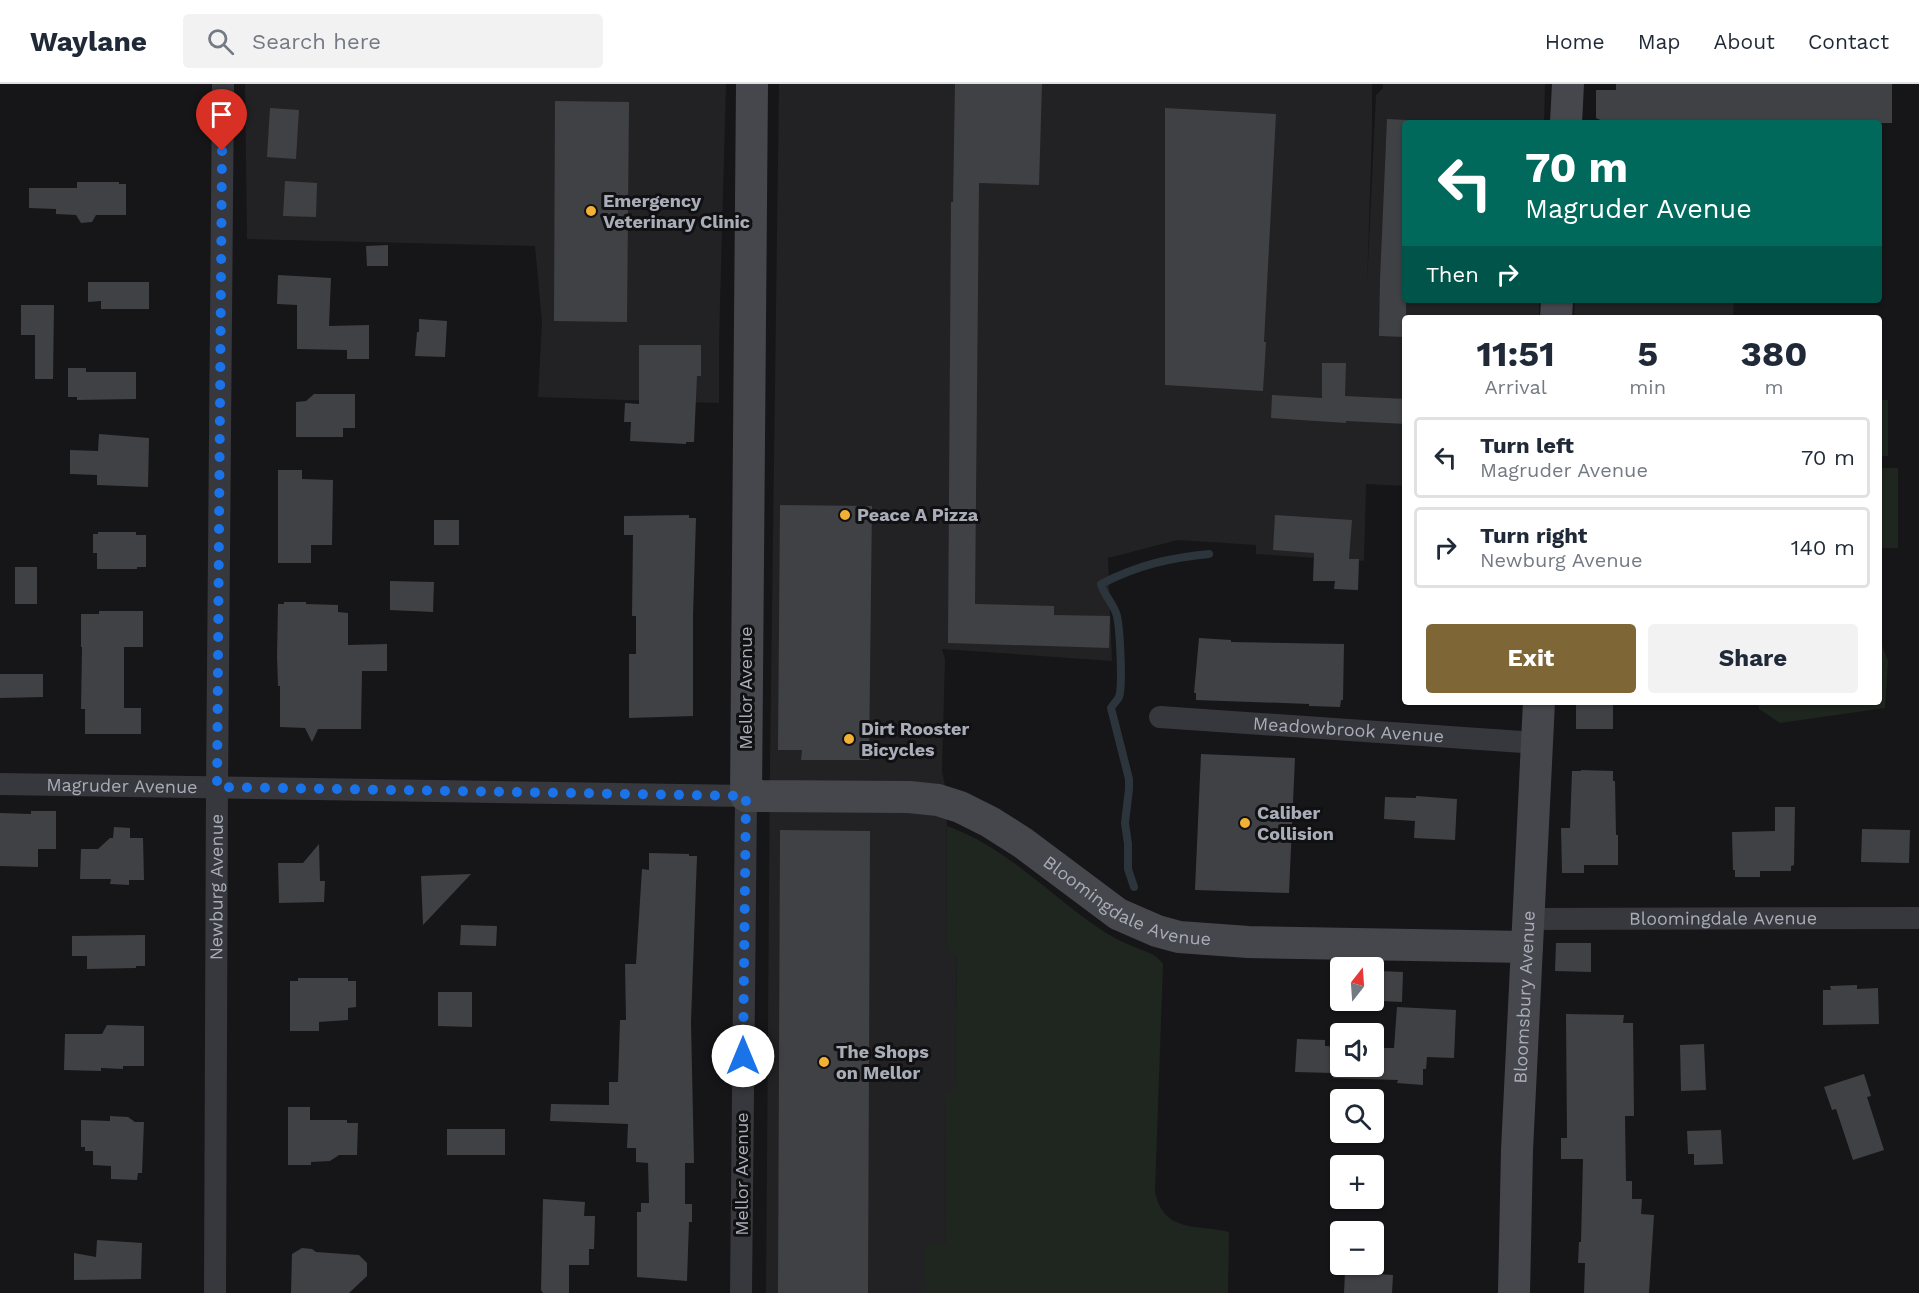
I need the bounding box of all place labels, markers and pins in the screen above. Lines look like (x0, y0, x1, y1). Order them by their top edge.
pin (196, 89, 247, 151)
place label: Emergency Veterinary Clinic (603, 190, 750, 232)
marker: Emergency Veterinary Clinic (584, 204, 598, 218)
place label: Peace A Pizza (857, 504, 979, 525)
marker: Peace A Pizza (838, 508, 852, 522)
place label: Dirt Rooster Bicycles (861, 718, 969, 760)
marker: Dirt Rooster Bicycles (842, 732, 856, 746)
place label: Caliber Collision (1257, 802, 1334, 844)
marker: Caliber Collision (1238, 816, 1252, 830)
place label: The Shops on Mellor (836, 1041, 929, 1083)
marker: The Shops on Mellor (817, 1055, 831, 1069)

